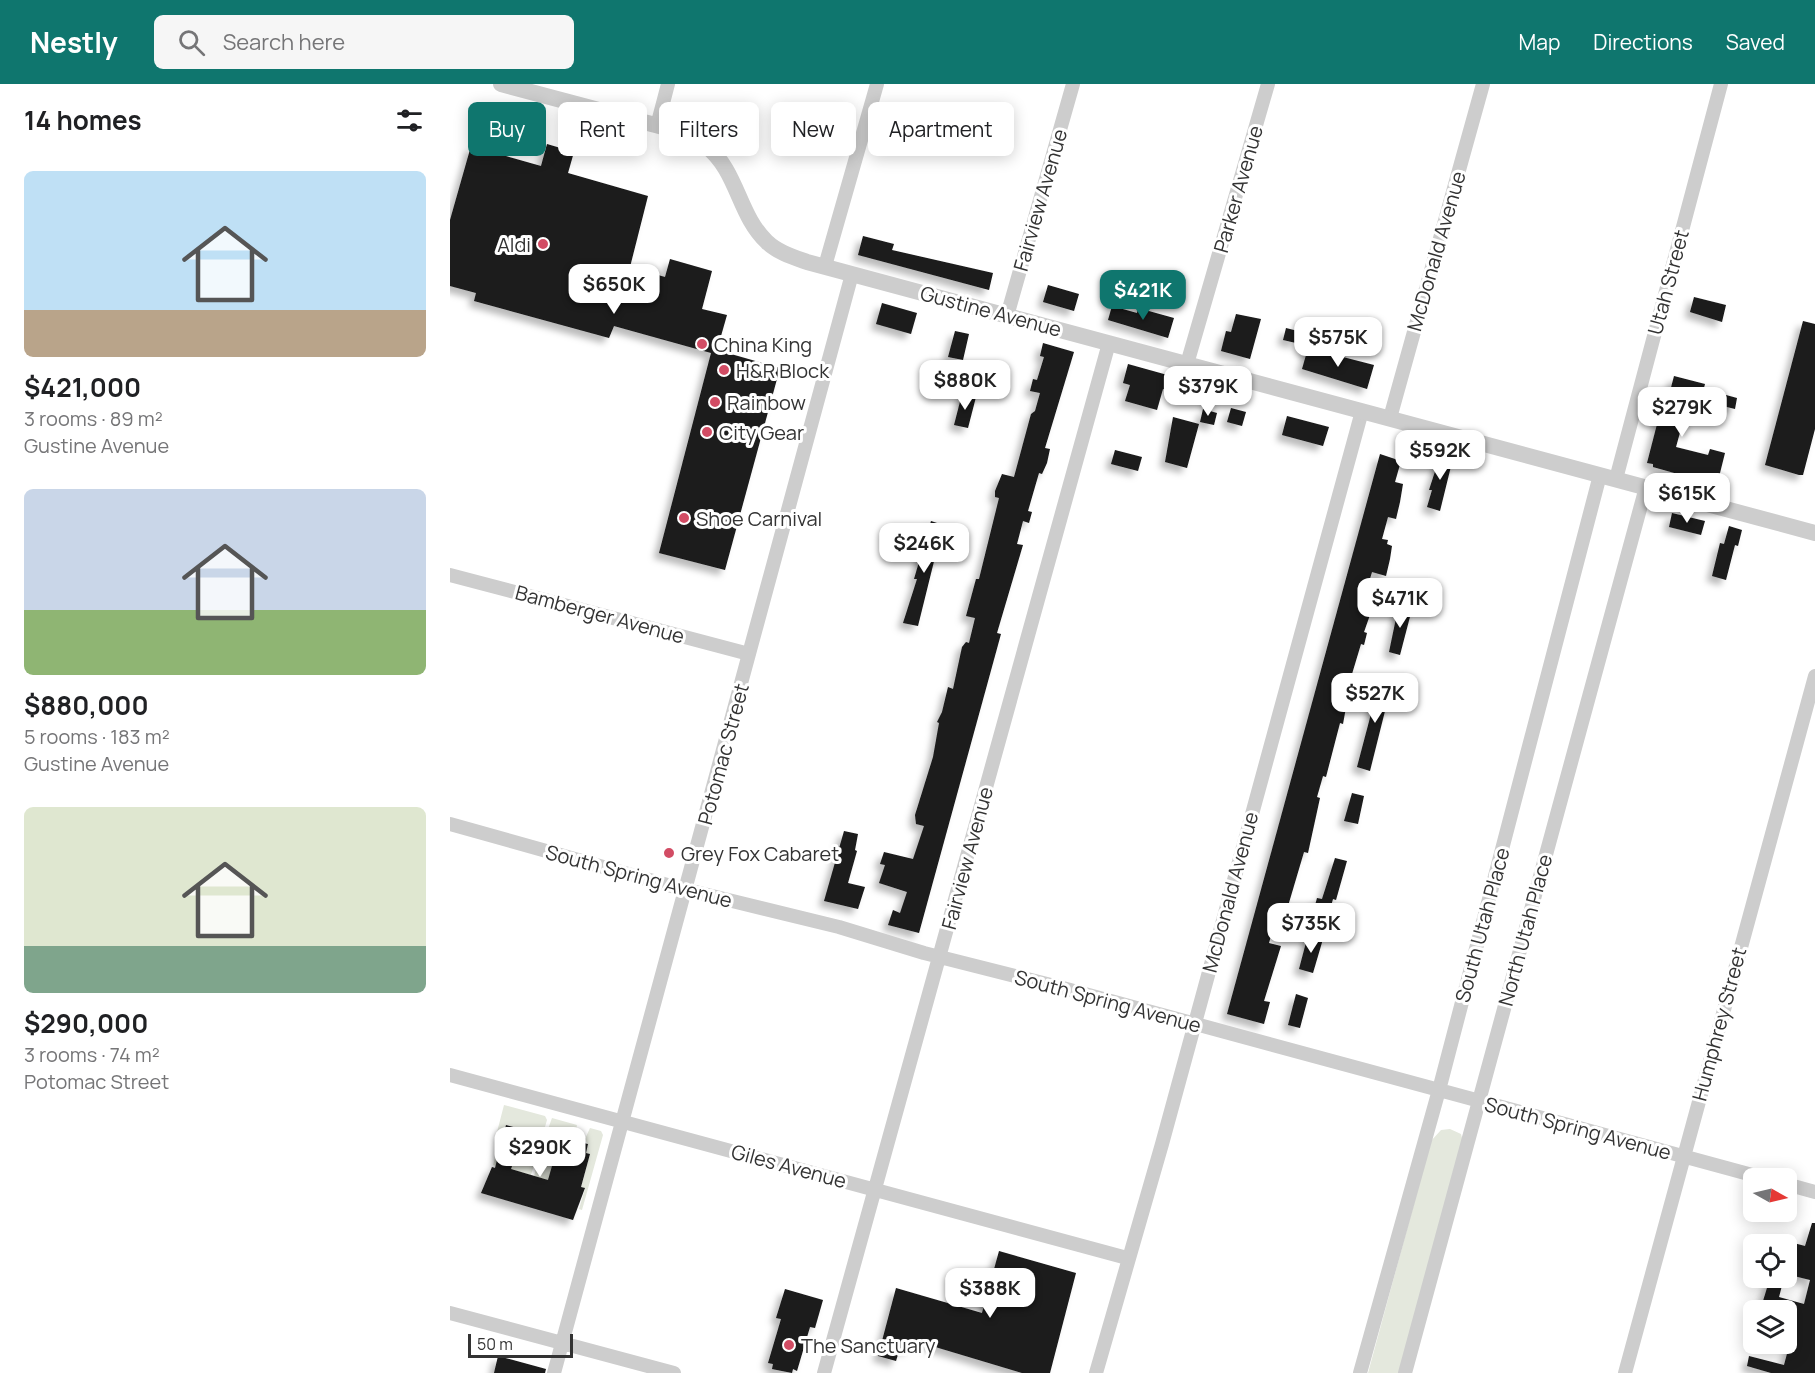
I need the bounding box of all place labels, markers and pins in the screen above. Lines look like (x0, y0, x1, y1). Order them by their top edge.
place label: Aldi (497, 231, 531, 258)
marker: Aldi (536, 237, 550, 251)
pin: $650K (572, 264, 656, 315)
pin: $421K (1101, 270, 1185, 321)
pin: $575K (1296, 317, 1380, 368)
place label: China King (714, 331, 812, 358)
marker: China King (695, 337, 709, 351)
place label: H&R Block (736, 357, 830, 384)
pin: $880K (923, 360, 1007, 411)
marker: H&R Block (717, 363, 731, 377)
pin: $379K (1166, 366, 1250, 417)
pin: $279K (1640, 387, 1724, 438)
place label: Rainbow (727, 389, 806, 416)
marker: Rainbow (708, 395, 722, 409)
place label: City Gear (719, 419, 804, 446)
marker: City Gear (700, 425, 714, 439)
pin: $592K (1398, 430, 1482, 481)
pin: $615K (1645, 473, 1729, 524)
place label: Shoe Carnival (696, 505, 822, 532)
marker: Shoe Carnival (677, 511, 691, 525)
pin: $246K (882, 523, 966, 574)
pin: $471K (1358, 578, 1442, 629)
pin: $527K (1333, 673, 1417, 724)
place label: Grey Fox Cabaret (681, 840, 839, 867)
marker: Grey Fox Cabaret (662, 846, 676, 860)
pin: $735K (1269, 903, 1353, 954)
pin: $290K (498, 1127, 582, 1178)
pin: $388K (948, 1268, 1032, 1319)
place label: The Sanctuary (801, 1332, 936, 1359)
marker: The Sanctuary (782, 1338, 796, 1352)

